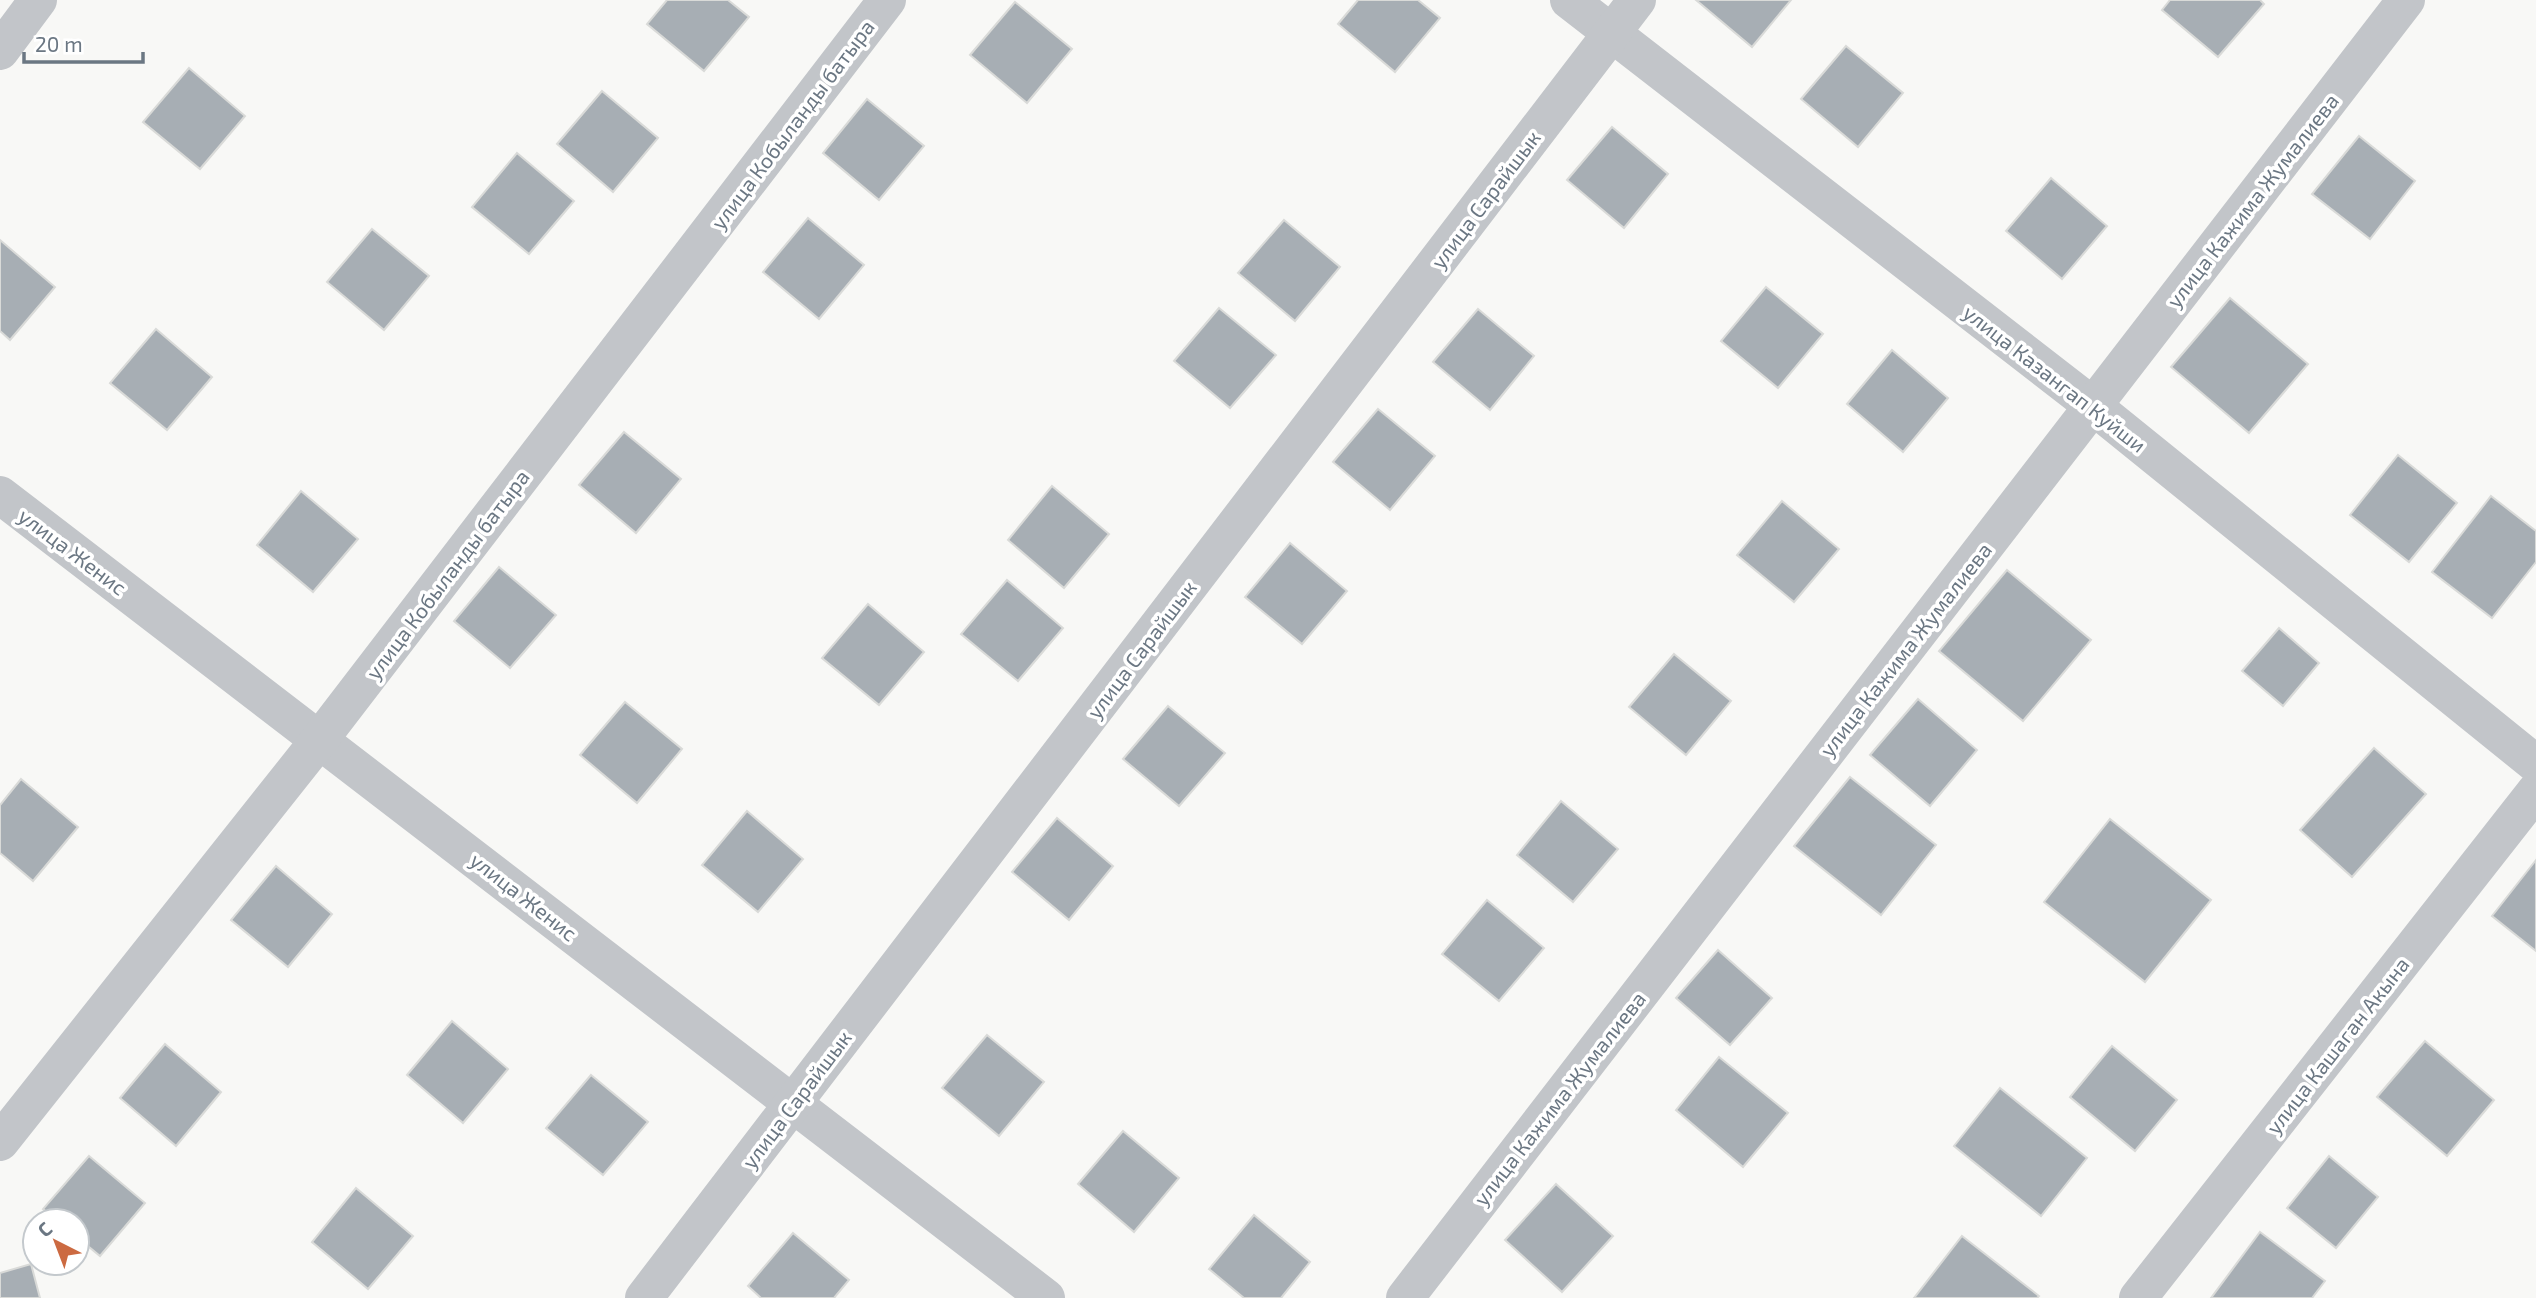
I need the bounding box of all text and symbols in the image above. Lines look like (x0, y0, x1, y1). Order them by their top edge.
street label: улица Кобыланды батыра (705, 14, 880, 234)
scale bar (24, 21, 144, 65)
text: 20 m (35, 31, 83, 56)
street label: улица Кажима Жумалиева (2161, 88, 2344, 312)
street label: улица Сарайшык (1425, 125, 1546, 274)
street label: улица Казангап Куйши (1958, 299, 2151, 458)
street label: улица Кобыланды батыра (360, 464, 535, 684)
street label: улица Женис (14, 502, 132, 600)
street label: улица Кажима Жумалиева (1814, 537, 1997, 761)
street label: улица Сарайшык (1081, 575, 1202, 724)
street label: улица Женис (465, 847, 582, 946)
street label: улица Кашаган Акына (2260, 952, 2415, 1139)
street label: улица Кажима Жумалиева (1468, 986, 1651, 1210)
street label: улица Сарайшык (736, 1025, 857, 1174)
north arrow (21, 1207, 91, 1277)
text: С (32, 1217, 56, 1241)

